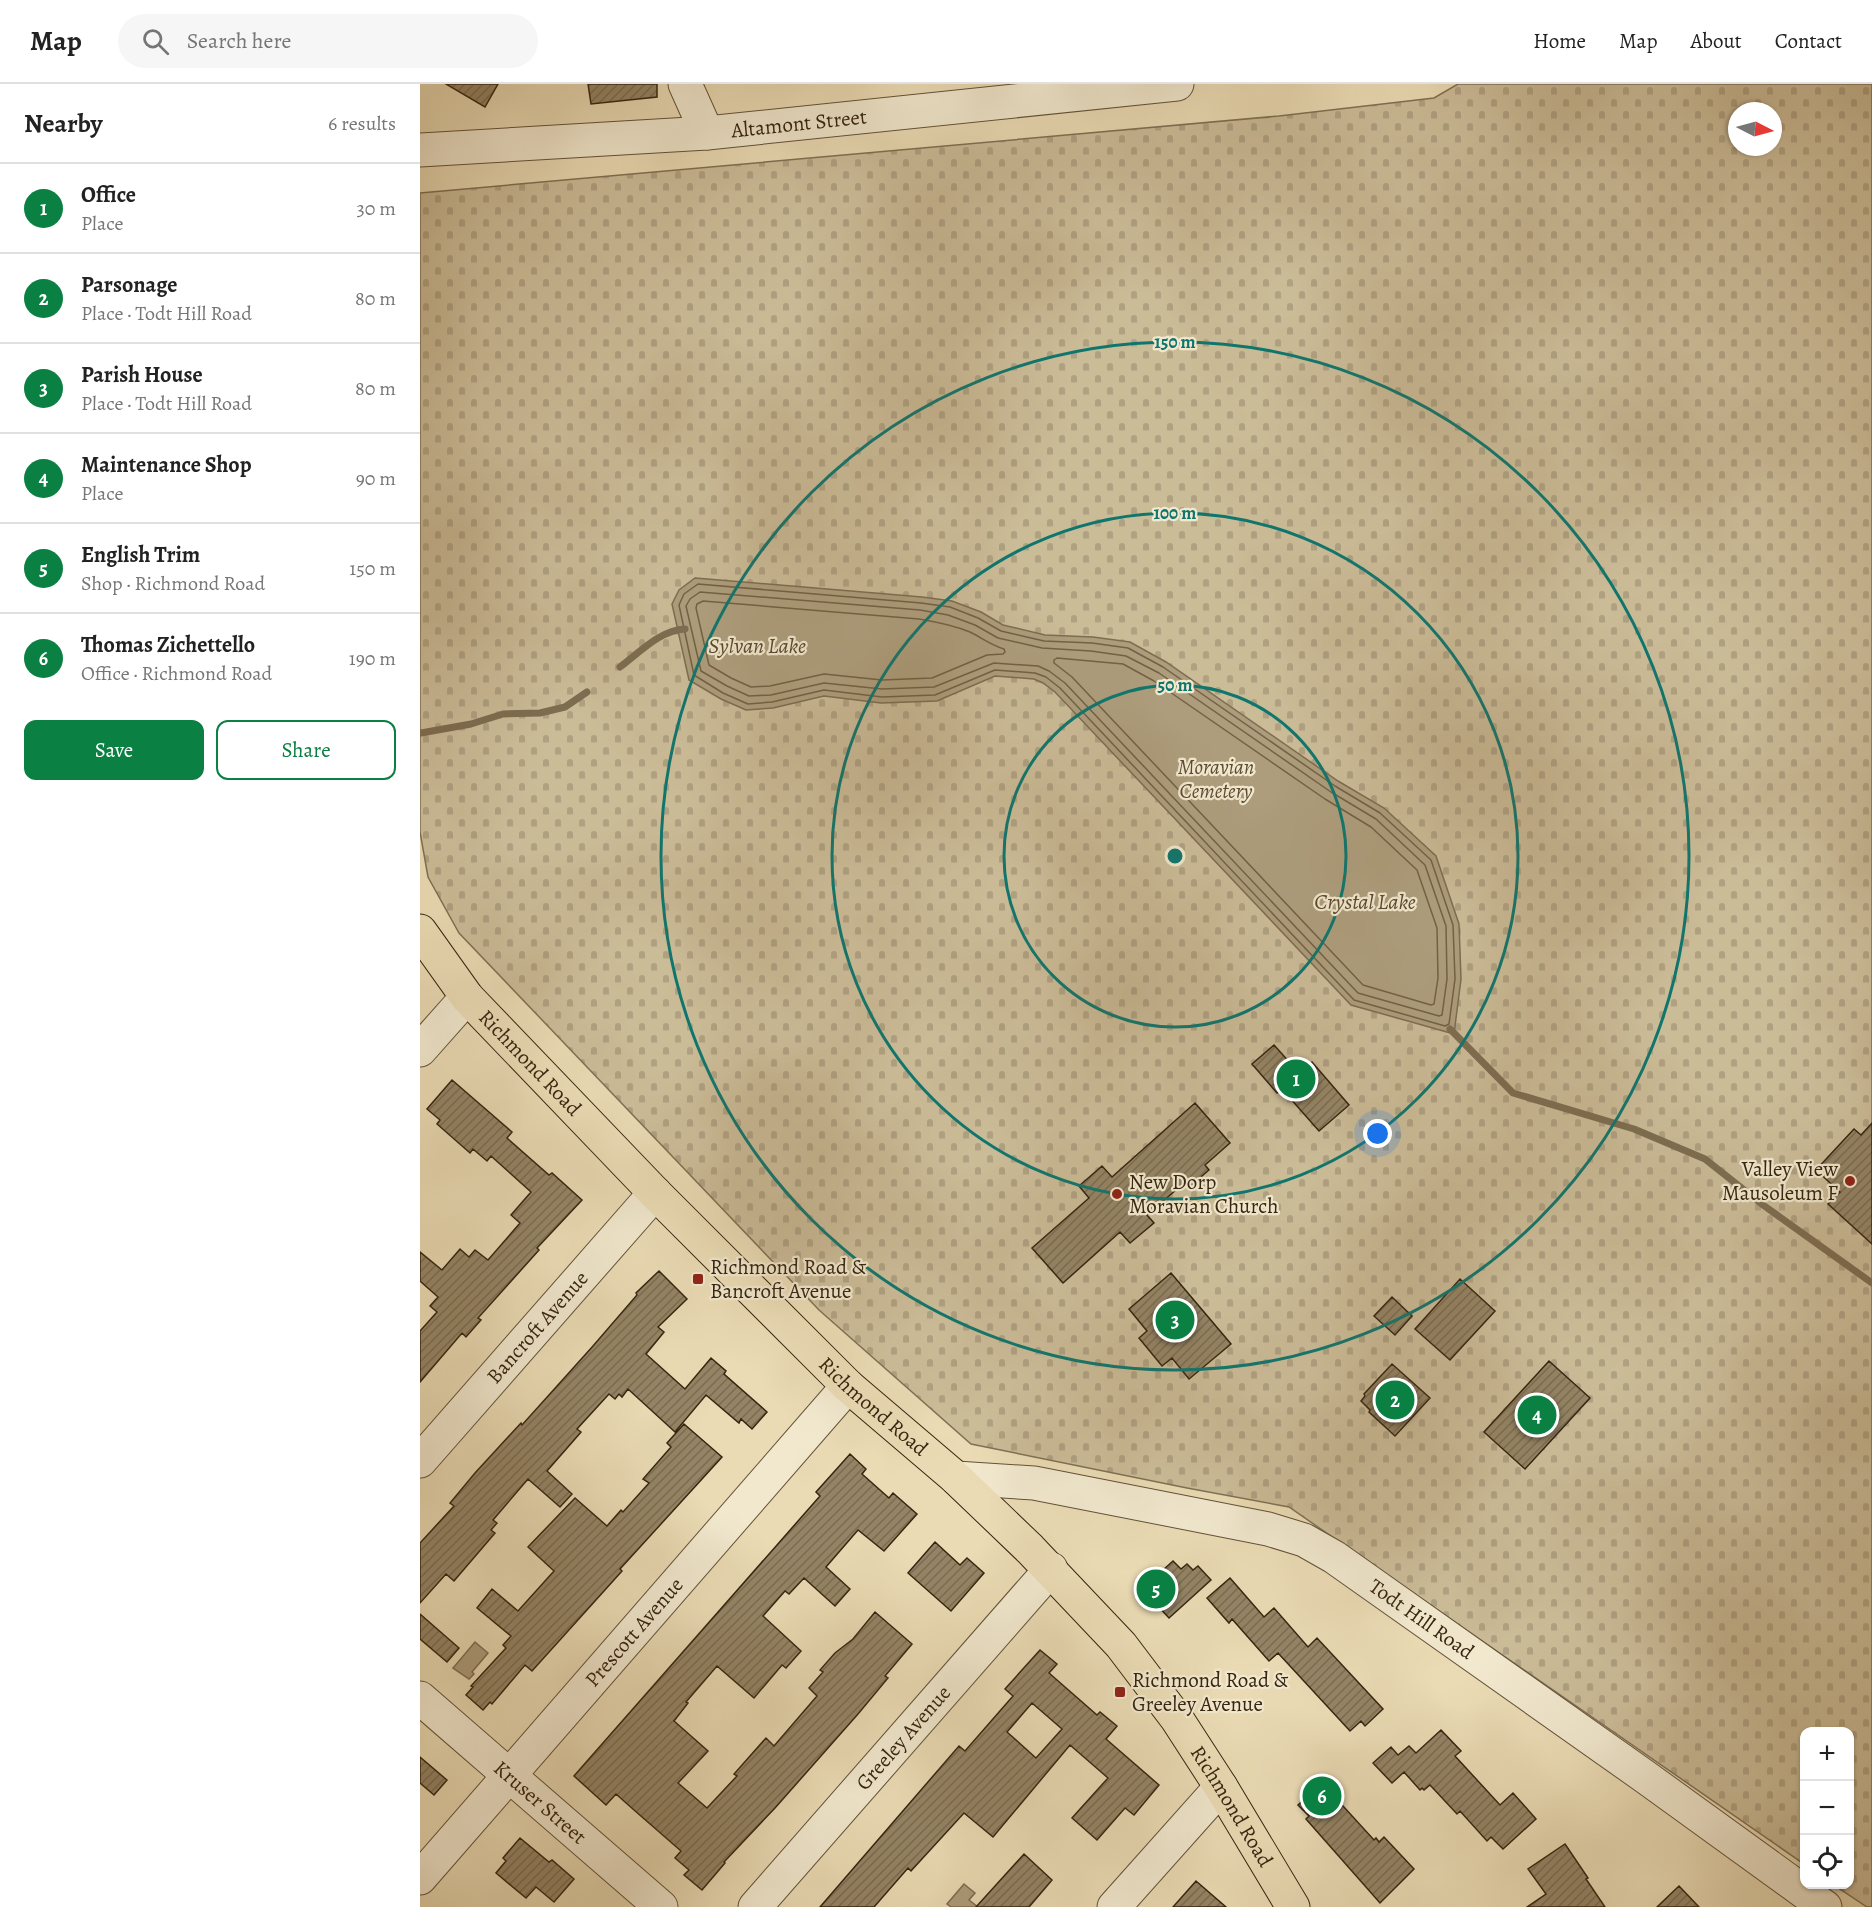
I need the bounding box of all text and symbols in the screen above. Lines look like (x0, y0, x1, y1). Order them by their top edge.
search box (118, 14, 538, 68)
text: Map (30, 22, 82, 60)
icon: search (139, 25, 172, 58)
text: Search here (187, 26, 291, 56)
text: Home (1533, 27, 1586, 55)
text: Map (1619, 27, 1657, 55)
text: About (1690, 27, 1742, 55)
text: Contact (1775, 27, 1842, 55)
street label: Altamont Street (729, 102, 868, 144)
north arrow (1728, 102, 1782, 156)
text: Nearby (24, 106, 103, 141)
text: 6 results (328, 110, 396, 137)
text: Office (81, 180, 136, 210)
text: 1 (40, 195, 47, 222)
text: 30 m (356, 195, 396, 222)
text: Place (81, 210, 123, 237)
text: Parsonage (81, 270, 178, 300)
text: 2 (39, 285, 48, 312)
text: 80 m (355, 285, 396, 312)
text: Place · Todt Hill Road (81, 300, 252, 327)
text: 150 m (1154, 330, 1196, 354)
text: Parish House (81, 360, 203, 390)
text: 3 (39, 375, 48, 402)
text: 80 m (355, 375, 396, 402)
text: Place · Todt Hill Road (81, 390, 252, 417)
text: Maintenance Shop (81, 450, 252, 480)
text: 4 (39, 465, 48, 492)
text: 90 m (356, 465, 396, 492)
text: Place (81, 480, 123, 507)
text: 100 m (1154, 501, 1196, 525)
text: English Trim (81, 540, 200, 570)
text: 5 (39, 555, 48, 582)
text: 150 m (349, 555, 396, 582)
text: Shop · Richmond Road (81, 570, 265, 597)
text: Thomas Zichettello (81, 630, 255, 660)
water label: Sylvan Lake (708, 631, 806, 661)
text: 6 (39, 645, 48, 672)
text: 190 m (349, 645, 396, 672)
text: Office · Richmond Road (81, 660, 272, 687)
text: 50 m (1158, 673, 1192, 697)
button: Save (24, 720, 204, 780)
button: Share (216, 720, 396, 780)
park label: Moravian Cemetery (1178, 753, 1254, 805)
centre of rings (1165, 846, 1185, 866)
water label: Crystal Lake (1314, 887, 1416, 917)
street label: Richmond Road (472, 1003, 588, 1122)
pin: 1 (1276, 1056, 1316, 1102)
your location (1363, 1119, 1392, 1148)
place label: Valley View Mausoleum F (1722, 1155, 1838, 1207)
place label: New Dorp Moravian Church (1129, 1168, 1278, 1220)
marker: Valley View Mausoleum F (1843, 1174, 1857, 1188)
marker: New Dorp Moravian Church (1110, 1187, 1124, 1201)
place label: Richmond Road & Bancroft Avenue (710, 1253, 866, 1305)
street label: Bancroft Avenue (480, 1265, 595, 1390)
marker: Richmond Road & Bancroft Avenue (691, 1272, 705, 1286)
pin: 3 (1156, 1298, 1194, 1342)
street label: Richmond Road (812, 1350, 935, 1463)
pin: 2 (1376, 1378, 1414, 1422)
pin: 4 (1518, 1392, 1556, 1438)
pin: 5 (1136, 1566, 1176, 1612)
street label: Prescott Avenue (579, 1571, 689, 1693)
street label: Todt Hill Road (1363, 1572, 1480, 1666)
place label: Richmond Road & Greeley Avenue (1132, 1666, 1288, 1718)
street label: Greeley Avenue (850, 1679, 957, 1796)
marker: Richmond Road & Greeley Avenue (1113, 1685, 1127, 1699)
map controls (1800, 1727, 1854, 1889)
button: + (1800, 1727, 1854, 1781)
street label: Richmond Road (1184, 1740, 1280, 1873)
street label: Kruser Street (488, 1754, 593, 1850)
pin: 6 (1302, 1774, 1342, 1818)
button: − (1800, 1781, 1854, 1835)
button: locate (1800, 1835, 1854, 1889)

